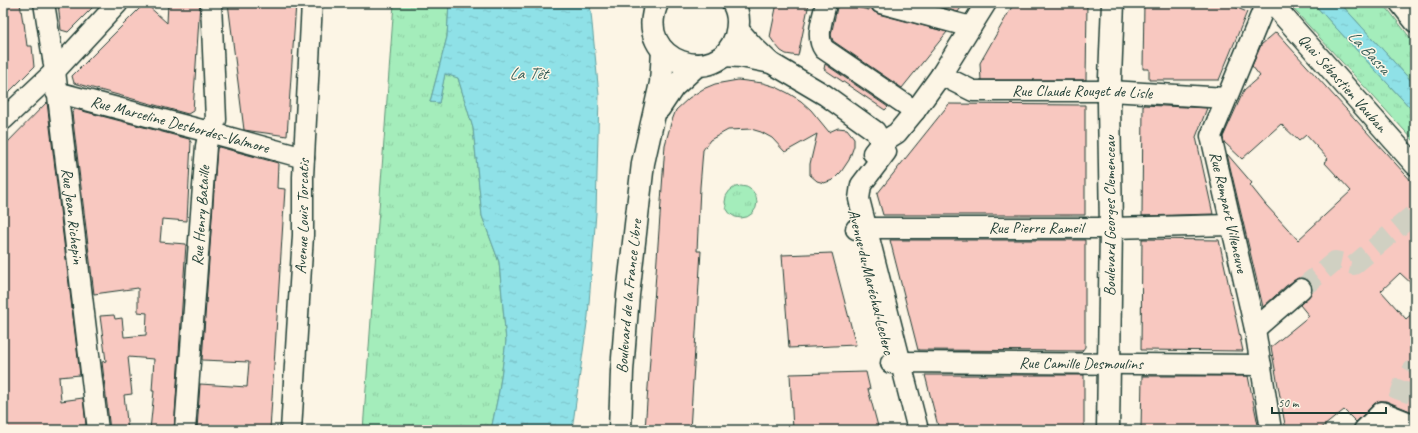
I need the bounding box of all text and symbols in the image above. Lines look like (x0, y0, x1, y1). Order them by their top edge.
water label: La Bassa (1343, 26, 1396, 80)
street label: Quai Sébastien Vauban (1294, 30, 1392, 137)
water label: La Têt (509, 63, 550, 84)
street label: Rue Claude Rouget de Lisle (1012, 81, 1155, 104)
street label: Rue Marceline Desbordes-Valmore (88, 91, 273, 158)
street label: Boulevard Georges Clemenceau (1100, 135, 1120, 296)
street label: Rue Rempart Villeneuve (1205, 150, 1252, 276)
street label: Avenue Louis Torcatis (291, 157, 314, 275)
street label: Rue Henry Bataille (187, 163, 215, 266)
street label: Rue Jean Richepin (57, 167, 88, 266)
street label: Avenue du Maréchal Leclerc (843, 207, 899, 358)
street label: Boulevard de la France Libre (612, 217, 647, 374)
street label: Rue Pierre Rameil (989, 218, 1086, 238)
street label: Rue Camille Desmoulins (1019, 353, 1144, 374)
scale bar (1272, 389, 1386, 415)
text: 50 m (1278, 395, 1300, 411)

